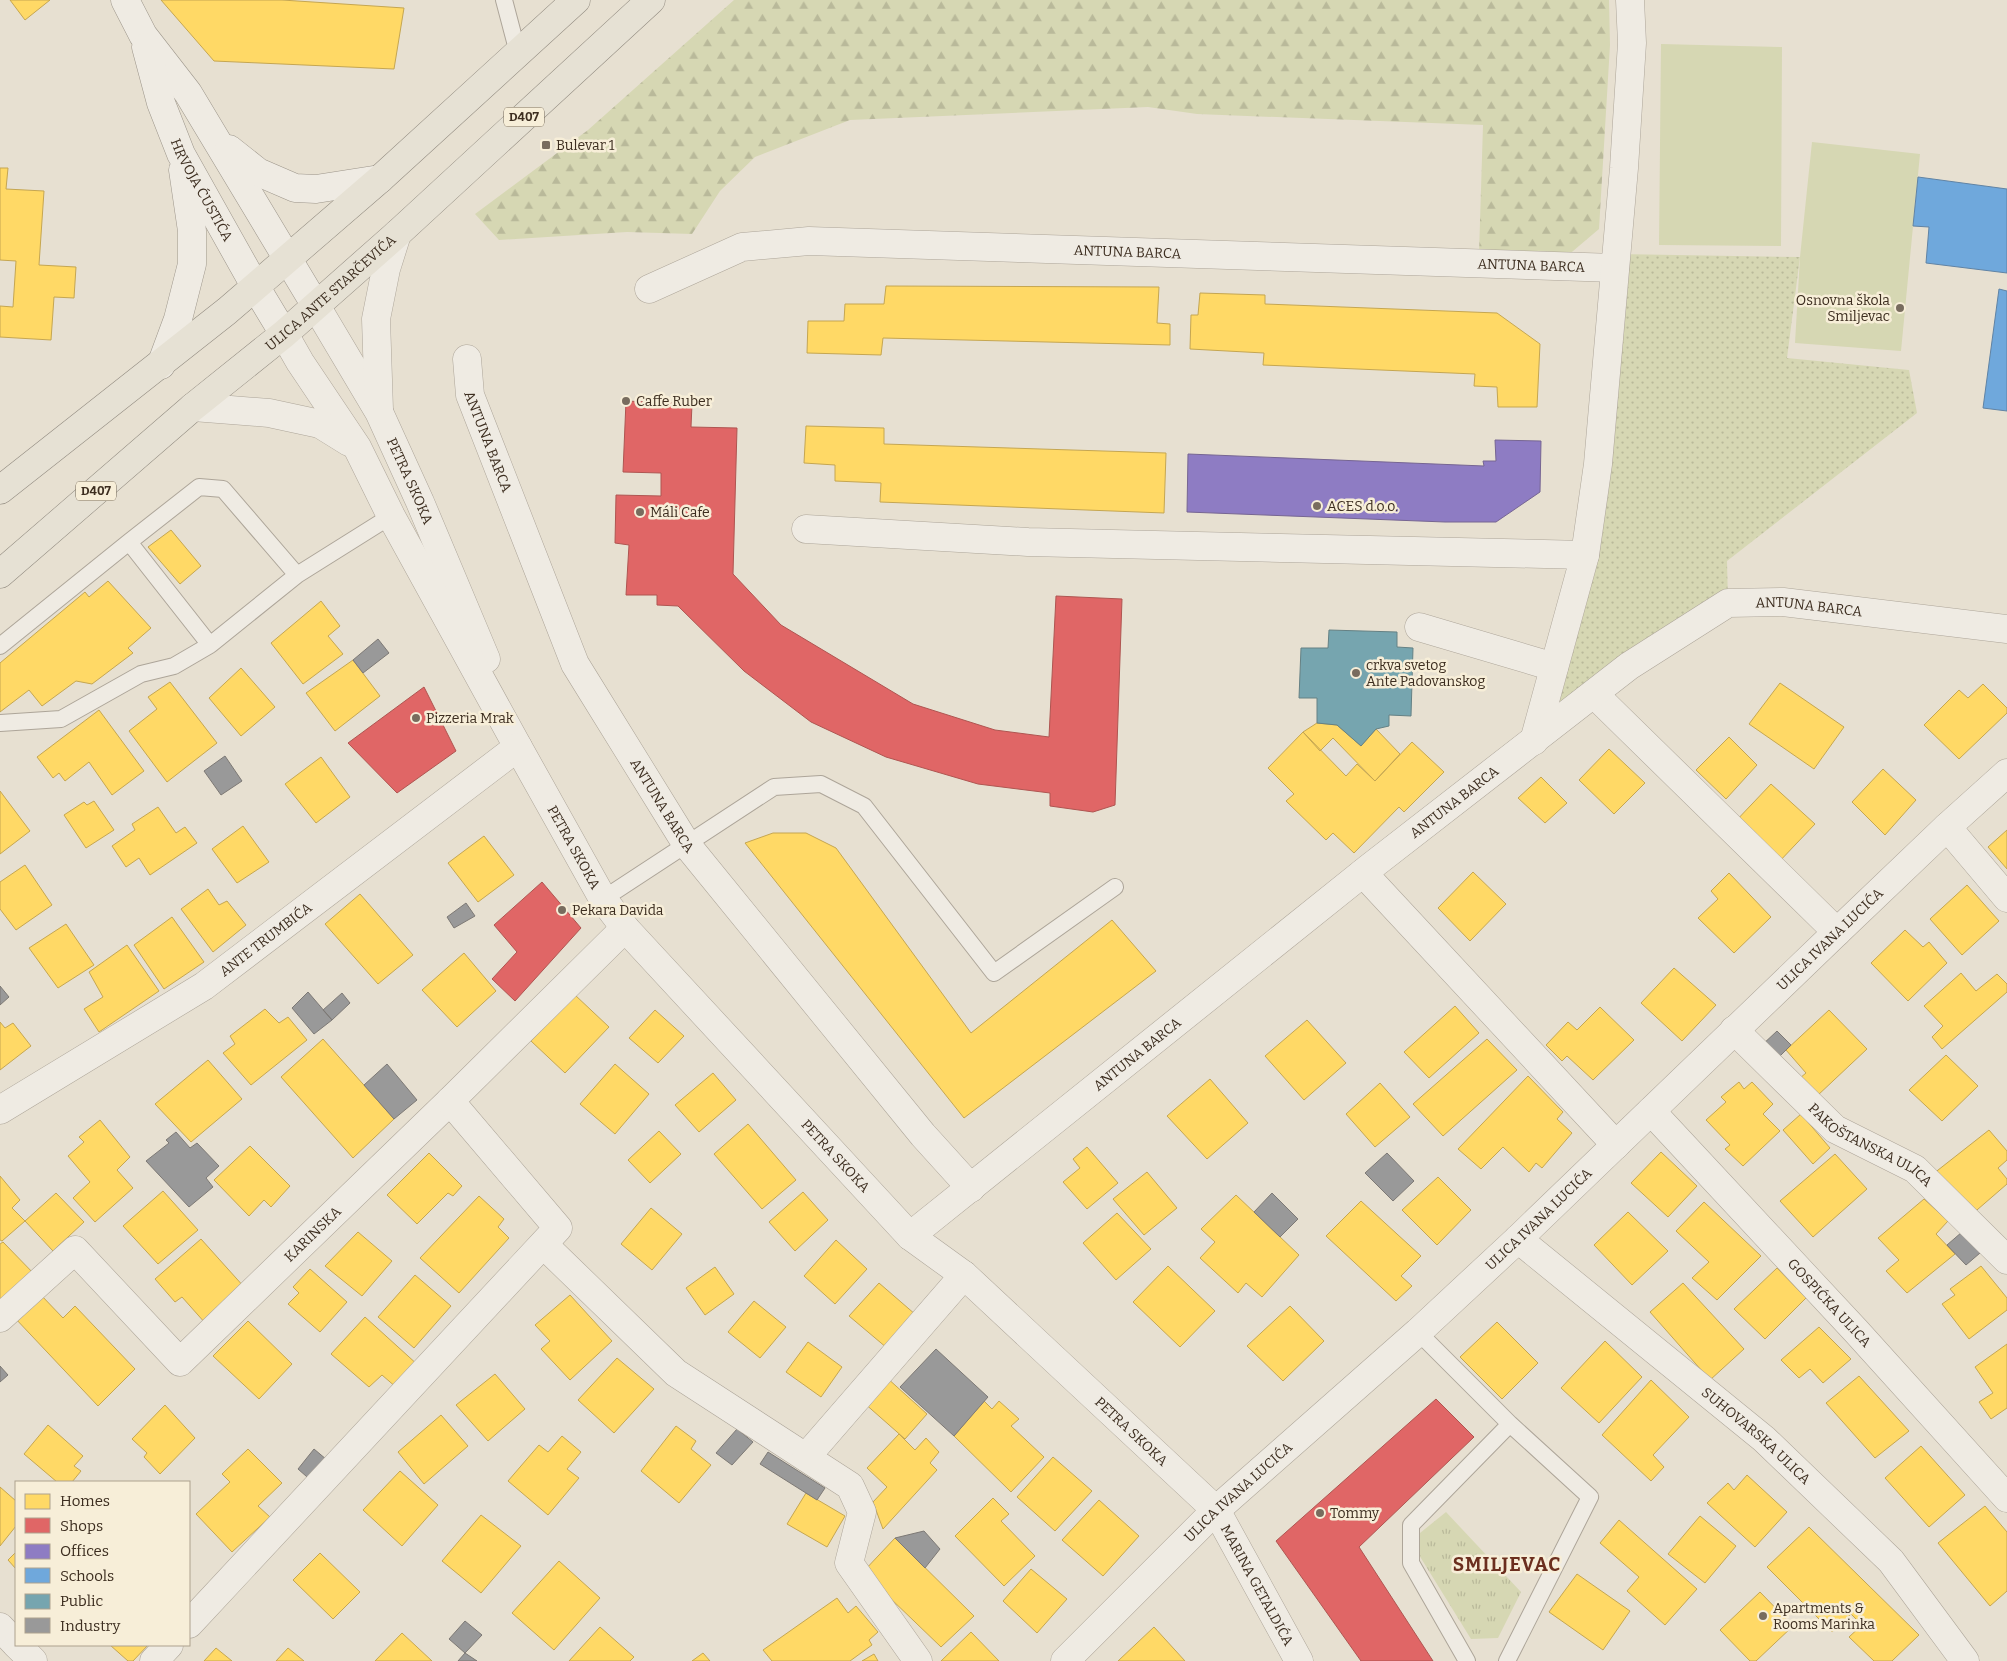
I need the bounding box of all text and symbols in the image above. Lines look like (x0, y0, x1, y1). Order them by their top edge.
road number: D407 (504, 108, 544, 126)
street label: HRVOJA ĆUSTIĆA (167, 136, 237, 244)
place label: Bulevar 1 (556, 137, 615, 154)
marker: Bulevar 1 (540, 139, 552, 151)
street label: ULICA ANTE STARČEVIĆA (262, 231, 399, 354)
street label: ANTUNA BARCA (1073, 241, 1182, 262)
street label: ANTUNA BARCA (1477, 255, 1585, 275)
place label: Osnovna škola Smiljevac (1796, 292, 1890, 325)
marker: Osnovna škola Smiljevac (1894, 302, 1906, 314)
street label: ANTUNA BARCA (461, 388, 516, 495)
place label: Caffe Ruber (636, 393, 712, 410)
marker: Caffe Ruber (620, 395, 632, 407)
street label: PETRA SKOKA (383, 435, 437, 527)
road number: D407 (76, 482, 116, 501)
place label: ACES d.o.o. (1327, 498, 1398, 515)
marker: ACES d.o.o. (1311, 500, 1323, 512)
place label: Máli Cafe (650, 504, 710, 521)
marker: Máli Cafe (634, 506, 646, 518)
street label: ANTUNA BARCA (1755, 593, 1863, 620)
place label: crkva svetog Ante Padovanskog (1366, 657, 1485, 690)
marker: crkva svetog Ante Padovanskog (1350, 667, 1362, 679)
place label: Pizzeria Mrak (426, 710, 514, 727)
marker: Pizzeria Mrak (410, 712, 422, 724)
street label: ANTUNA BARCA (627, 755, 698, 856)
street label: ANTUNA BARCA (1406, 762, 1502, 842)
street label: PETRA SKOKA (544, 802, 604, 892)
street label: ULICA IVANA LUCIĆA (1773, 884, 1886, 994)
street label: ANTE TRUMBIĆA (216, 899, 315, 980)
place label: Pekara Davida (572, 902, 664, 919)
marker: Pekara Davida (556, 904, 568, 916)
street label: ANTUNA BARCA (1090, 1014, 1184, 1094)
street label: PAKOŠTANSKA ULICA (1805, 1099, 1936, 1190)
street label: PETRA SKOKA (798, 1116, 874, 1196)
street label: ULICA IVANA LUCIĆA (1482, 1164, 1595, 1274)
street label: KARINSKA (281, 1203, 344, 1265)
street label: GOSPIĆKA ULICA (1784, 1255, 1875, 1351)
street label: SUHOVARSKA ULICA (1698, 1383, 1814, 1488)
street label: PETRA SKOKA (1092, 1393, 1171, 1469)
street label: ULICA IVANA LUCIĆA (1180, 1438, 1296, 1546)
legend (15, 1481, 190, 1646)
text: Homes (60, 1492, 110, 1510)
place label: Tommy (1330, 1505, 1380, 1522)
marker: Tommy (1314, 1507, 1326, 1519)
text: Shops (60, 1517, 103, 1535)
street label: MARINA GETALDIĆA (1217, 1522, 1297, 1648)
text: Offices (60, 1542, 109, 1560)
district label: SMILJEVAC (1453, 1553, 1561, 1576)
text: Schools (60, 1567, 114, 1585)
text: Public (60, 1592, 104, 1610)
place label: Apartments & Rooms Marinka (1773, 1600, 1875, 1633)
marker: Apartments & Rooms Marinka (1757, 1610, 1769, 1622)
text: Industry (60, 1617, 120, 1635)

